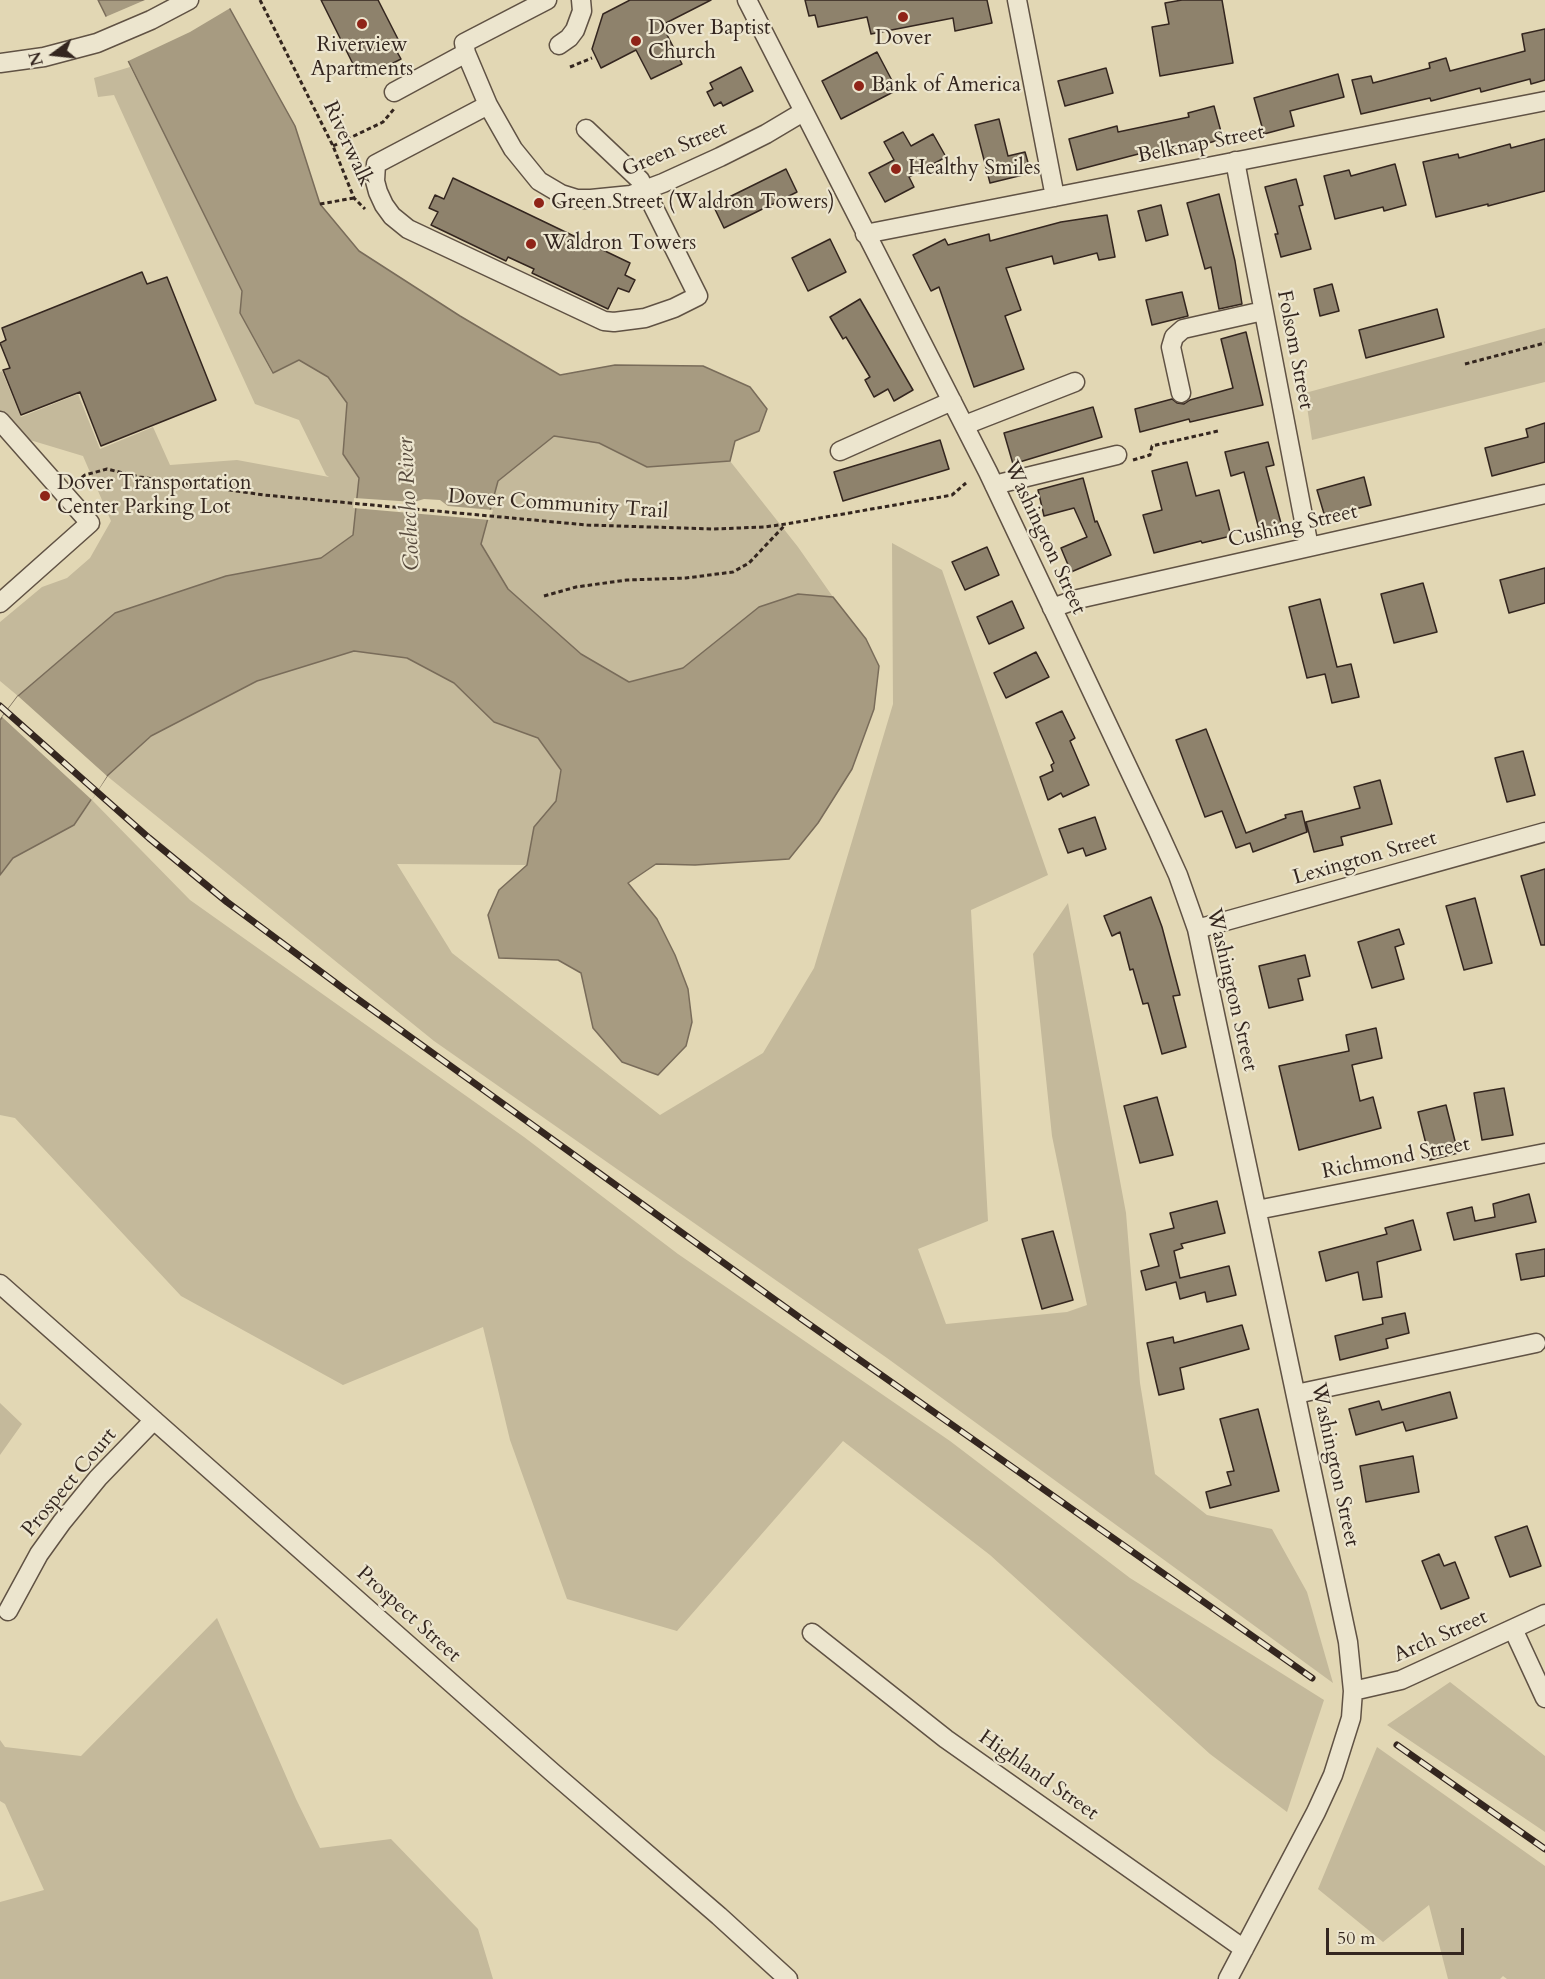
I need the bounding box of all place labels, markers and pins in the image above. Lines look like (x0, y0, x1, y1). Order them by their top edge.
marker: Dover (896, 10, 910, 24)
place label: Dover Baptist Church (648, 16, 771, 66)
marker: Riverview Apartments (355, 17, 369, 31)
place label: Dover (875, 26, 931, 52)
place label: Riverview Apartments (311, 33, 413, 83)
marker: Dover Baptist Church (629, 34, 643, 48)
place label: Bank of America (871, 73, 1021, 99)
marker: Bank of America (852, 79, 866, 93)
place label: Healthy Smiles (908, 156, 1040, 182)
marker: Healthy Smiles (889, 162, 903, 176)
place label: Green Street (Waldron Towers) (551, 190, 835, 216)
marker: Green Street (Waldron Towers) (532, 196, 546, 210)
place label: Waldron Towers (543, 231, 696, 257)
marker: Waldron Towers (524, 237, 538, 251)
place label: Dover Transportation Center Parking Lot (57, 471, 252, 521)
marker: Dover Transportation Center Parking Lot (38, 489, 52, 503)

